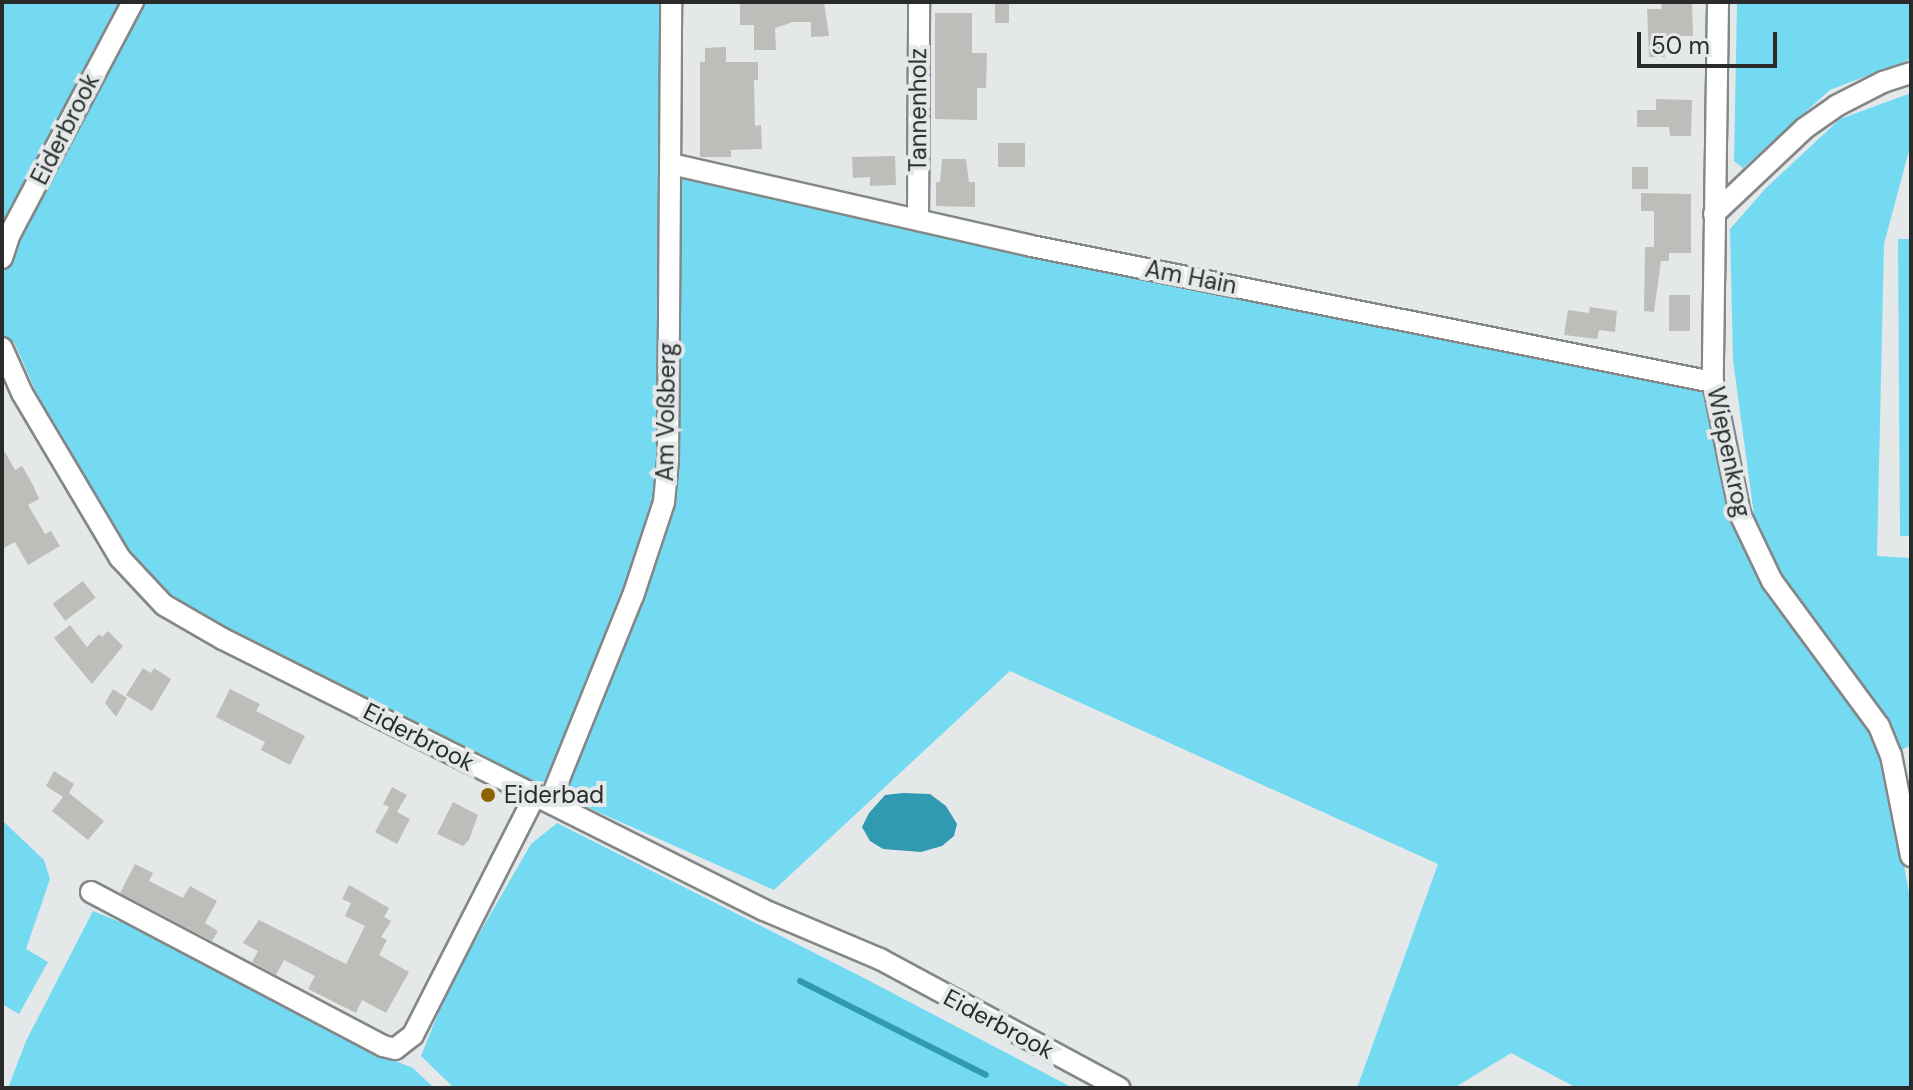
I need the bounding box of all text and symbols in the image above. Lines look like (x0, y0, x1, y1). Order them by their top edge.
scale bar (1641, 16, 1781, 66)
text: 50 m (1651, 30, 1710, 61)
street label: Tannenholz (904, 48, 932, 172)
street label: Eiderbrook (25, 69, 105, 189)
street label: Am Hain (1143, 254, 1239, 300)
street label: Am Voßberg (650, 342, 682, 482)
street label: Wiepenkrog (1701, 384, 1757, 520)
street label: Eiderbrook (359, 697, 479, 777)
place label: Eiderbad (504, 781, 604, 809)
marker: Eiderbad (479, 786, 497, 804)
street label: Eiderbrook (939, 983, 1059, 1065)

